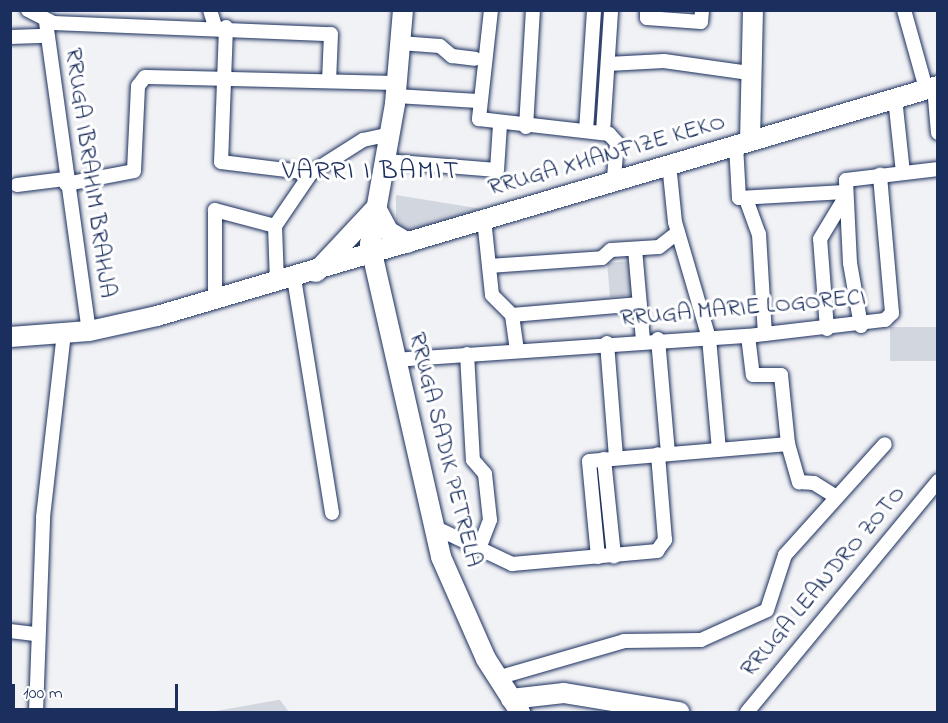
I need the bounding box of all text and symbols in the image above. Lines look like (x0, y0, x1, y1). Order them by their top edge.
street label: RRUGA IBRAHIM BRAHJA (57, 46, 121, 300)
street label: RRUGA XHANFIZE KEKO (485, 108, 729, 204)
district label: VARRI I BAMIT (282, 156, 460, 188)
street label: RRUGA MARIE LOGORECI (619, 284, 867, 334)
street label: RRUGA SADIK PETRELA (401, 330, 487, 570)
street label: RRUGA LEANDRO ZOTO (735, 480, 913, 684)
scale bar (15, 672, 182, 710)
text: 100 m (23, 681, 63, 707)

